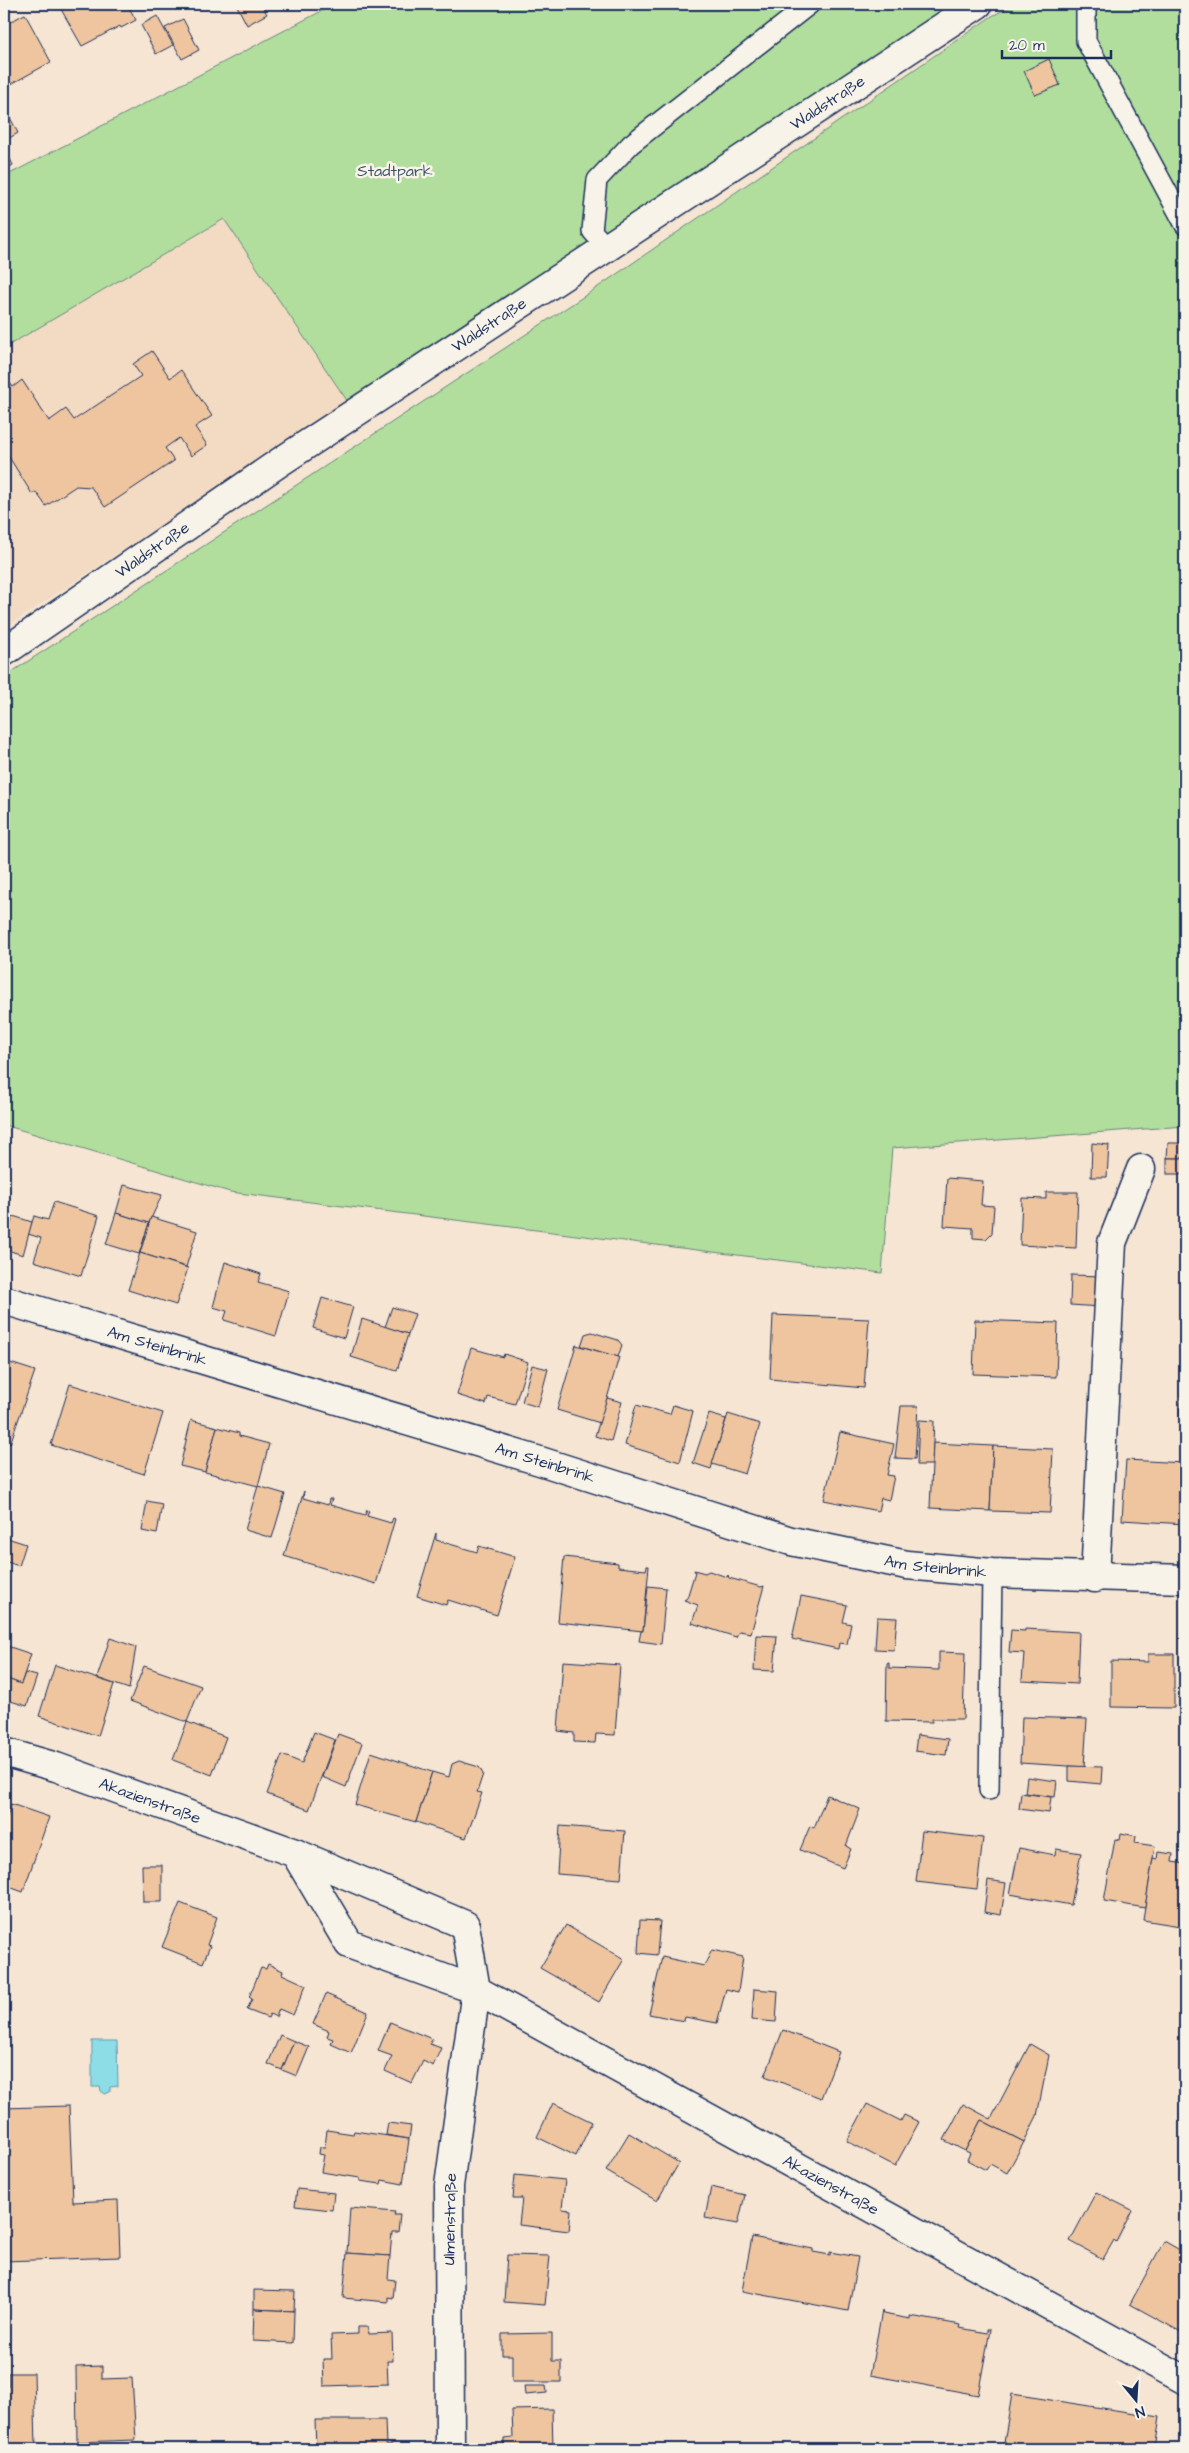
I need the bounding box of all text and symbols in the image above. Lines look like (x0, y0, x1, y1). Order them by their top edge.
scale bar (1002, 28, 1110, 60)
text: 20 m (1009, 35, 1045, 56)
street label: Waldstraße (786, 70, 870, 135)
park label: Stadtpark (357, 160, 433, 182)
street label: Waldstraße (447, 292, 531, 358)
street label: Waldstraße (111, 516, 194, 583)
street label: Am Steinbrink (105, 1321, 210, 1371)
street label: Am Steinbrink (493, 1437, 598, 1489)
street label: Am Steinbrink (882, 1550, 988, 1583)
street label: Akazienstraße (96, 1772, 204, 1829)
street label: Akazienstraße (779, 2150, 883, 2221)
street label: Ulmenstraße (438, 2172, 462, 2265)
north arrow (1112, 2376, 1162, 2426)
text: N (1132, 2401, 1147, 2422)

